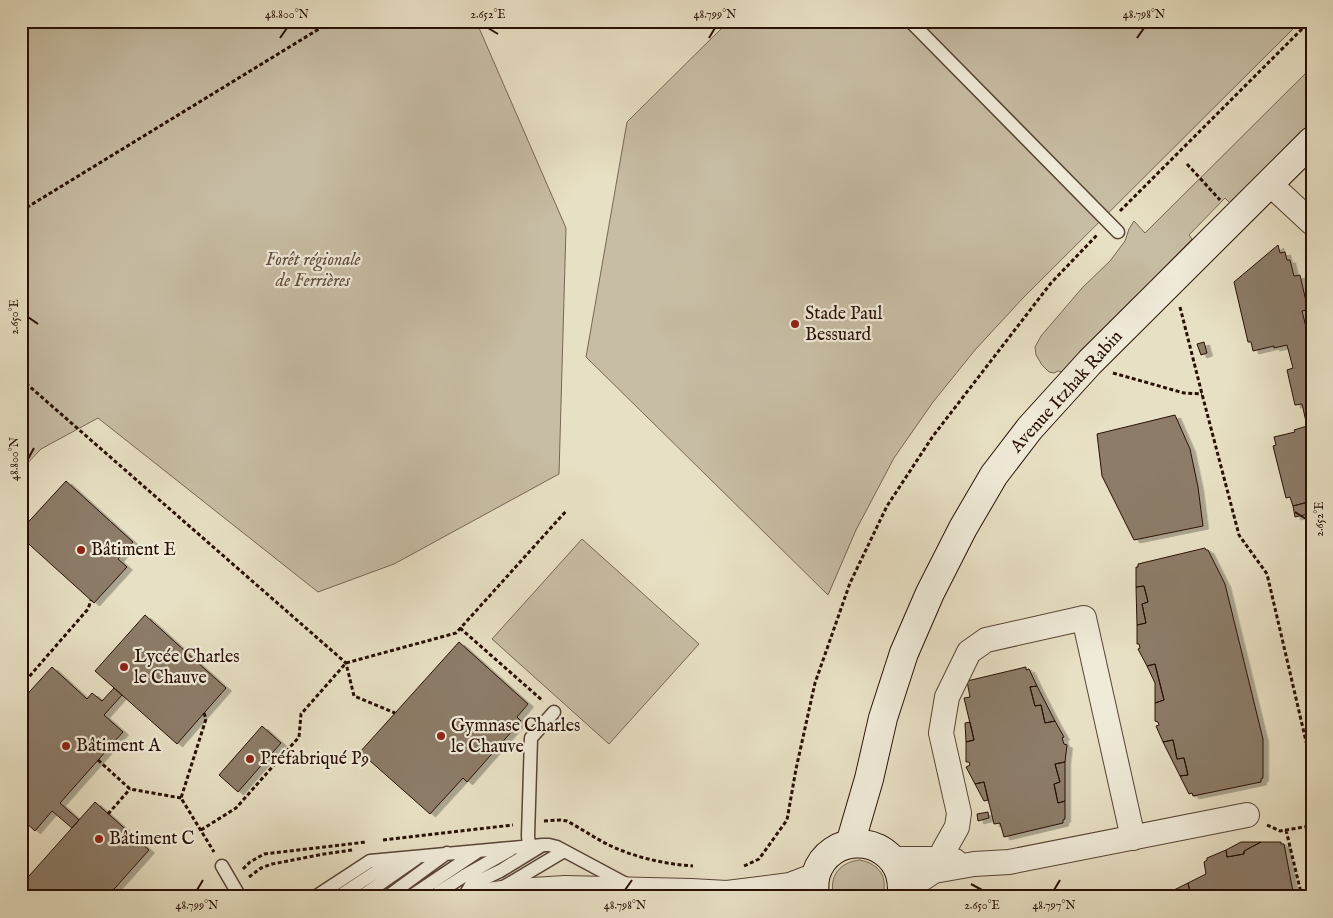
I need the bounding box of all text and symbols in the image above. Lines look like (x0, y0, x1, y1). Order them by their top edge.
text: 48.800°N (265, 7, 310, 22)
text: 2.652°E (470, 7, 506, 22)
text: 48.799°N (694, 7, 737, 22)
text: 48.798°N (1123, 7, 1166, 22)
park label: Forêt régionale de Ferrières (265, 249, 361, 293)
text: 2.650°E (7, 299, 22, 335)
place label: Stade Paul Bessuard (805, 303, 882, 347)
marker: Stade Paul Bessuard (789, 318, 801, 330)
street label: Avenue Itzhak Rabin (1005, 326, 1128, 459)
text: 48.800°N (7, 436, 22, 481)
text: 2.652°E (1312, 501, 1327, 537)
place label: Bâtiment E (91, 539, 176, 562)
marker: Bâtiment E (75, 544, 87, 556)
place label: Lycée Charles le Chauve (134, 646, 240, 690)
marker: Lycée Charles le Chauve (118, 661, 130, 673)
place label: Gymnase Charles le Chauve (451, 715, 580, 759)
marker: Gymnase Charles le Chauve (435, 730, 447, 742)
place label: Bâtiment A (76, 735, 161, 758)
marker: Bâtiment A (60, 740, 72, 752)
place label: Préfabriqué P9 (260, 748, 369, 771)
marker: Préfabriqué P9 (244, 753, 256, 765)
place label: Bâtiment C (109, 828, 194, 851)
marker: Bâtiment C (93, 833, 105, 845)
text: 48.799°N (176, 898, 219, 913)
text: 48.798°N (604, 898, 647, 913)
text: 2.650°E (964, 898, 1000, 913)
text: 48.797°N (1032, 898, 1076, 913)

